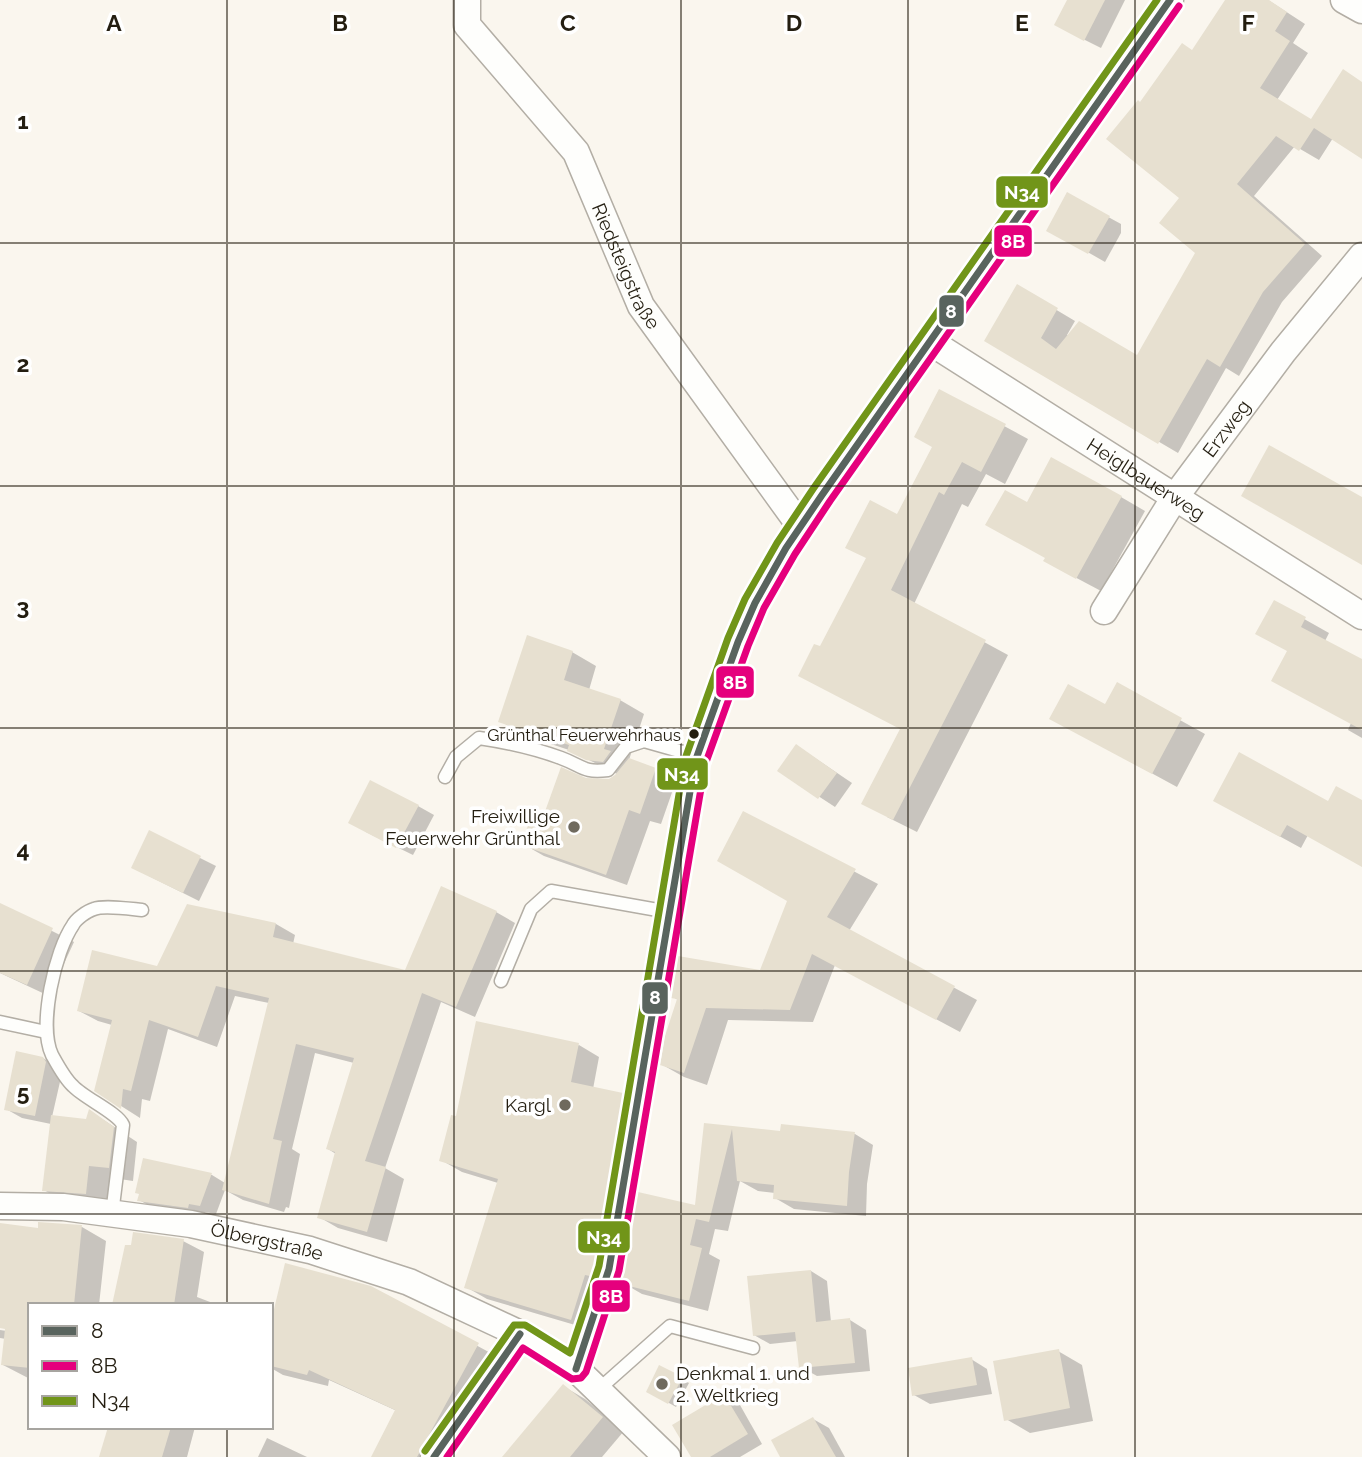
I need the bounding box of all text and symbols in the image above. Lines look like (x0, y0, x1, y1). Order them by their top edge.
text: A (106, 9, 122, 36)
text: B (332, 9, 348, 36)
text: C (560, 9, 576, 36)
text: D (786, 9, 802, 36)
text: E (1015, 9, 1029, 36)
text: F (1241, 9, 1255, 36)
text: 1 (17, 107, 29, 134)
line badge: N34 (995, 175, 1049, 209)
text: N34 (1004, 181, 1040, 203)
street label: Riedsteigstraße (588, 200, 665, 333)
line badge: 8B (993, 224, 1033, 258)
text: 8B (1001, 230, 1025, 252)
line badge: 8 (938, 294, 965, 328)
text: 8 (945, 300, 957, 322)
text: 2 (17, 350, 29, 377)
street label: Erzweg (1198, 395, 1255, 461)
street label: Heiglbauerweg (1083, 433, 1209, 524)
text: 3 (17, 593, 29, 620)
line badge: 8B (715, 665, 755, 699)
text: 8B (723, 671, 747, 693)
place label: Grünthal Feuerwehrhaus (487, 725, 681, 745)
marker: Grünthal Feuerwehrhaus (687, 727, 701, 741)
line badge: N34 (656, 757, 709, 791)
text: N34 (664, 763, 700, 785)
place label: Freiwillige Feuerwehr Grünthal (385, 805, 561, 849)
marker: Freiwillige Feuerwehr Grünthal (566, 819, 582, 835)
text: 4 (16, 836, 30, 863)
line badge: 8 (641, 981, 669, 1015)
text: 8 (649, 986, 661, 1008)
text: 5 (17, 1079, 30, 1106)
place label: Kargl (505, 1094, 552, 1116)
marker: Kargl (557, 1097, 573, 1113)
street label: Ölbergstraße (209, 1218, 326, 1265)
line badge: N34 (577, 1220, 631, 1254)
text: N34 (586, 1226, 622, 1248)
line badge: 8B (591, 1279, 631, 1313)
text: 8B (599, 1285, 623, 1307)
legend (28, 1303, 273, 1429)
text: 8 (91, 1318, 103, 1343)
text: 8B (91, 1353, 117, 1378)
place label: Denkmal 1. und 2. Weltkrieg (676, 1362, 810, 1406)
marker: Denkmal 1. und 2. Weltkrieg (654, 1376, 670, 1392)
text: N34 (91, 1388, 130, 1413)

